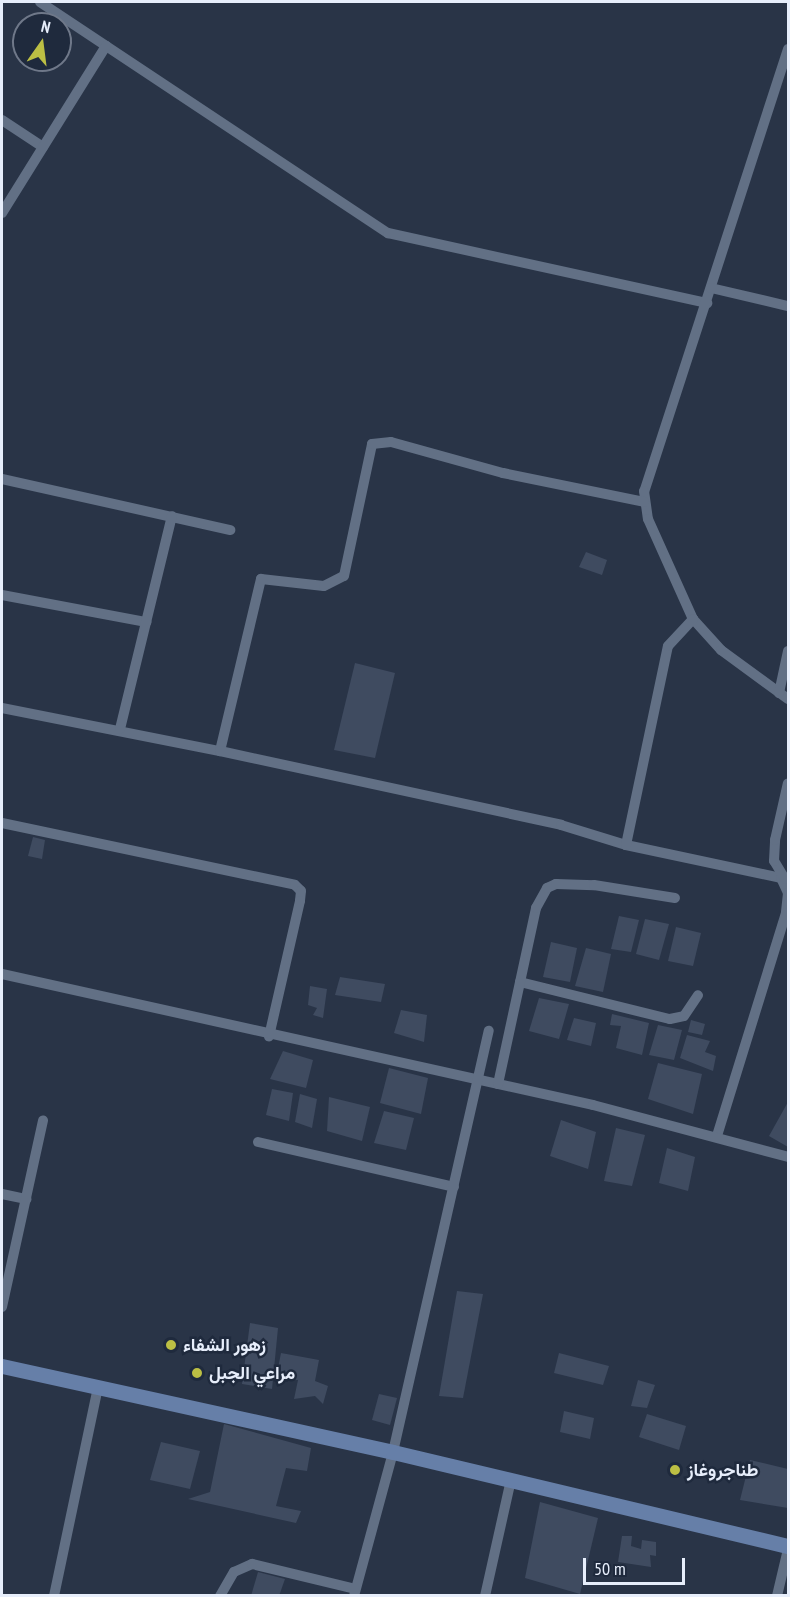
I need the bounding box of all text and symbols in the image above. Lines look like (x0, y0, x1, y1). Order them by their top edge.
north arrow (12, 12, 72, 72)
text: N (39, 16, 52, 37)
place label: زهور الشفاء (183, 1334, 266, 1356)
marker: زهور الشفاء (164, 1338, 178, 1352)
place label: مراعي الجبل (209, 1362, 295, 1384)
marker: مراعي الجبل (190, 1366, 204, 1380)
place label: طناجروغاز (687, 1459, 758, 1481)
marker: طناجروغاز (668, 1463, 682, 1477)
scale bar (586, 1546, 688, 1584)
text: 50 m (594, 1557, 626, 1580)

